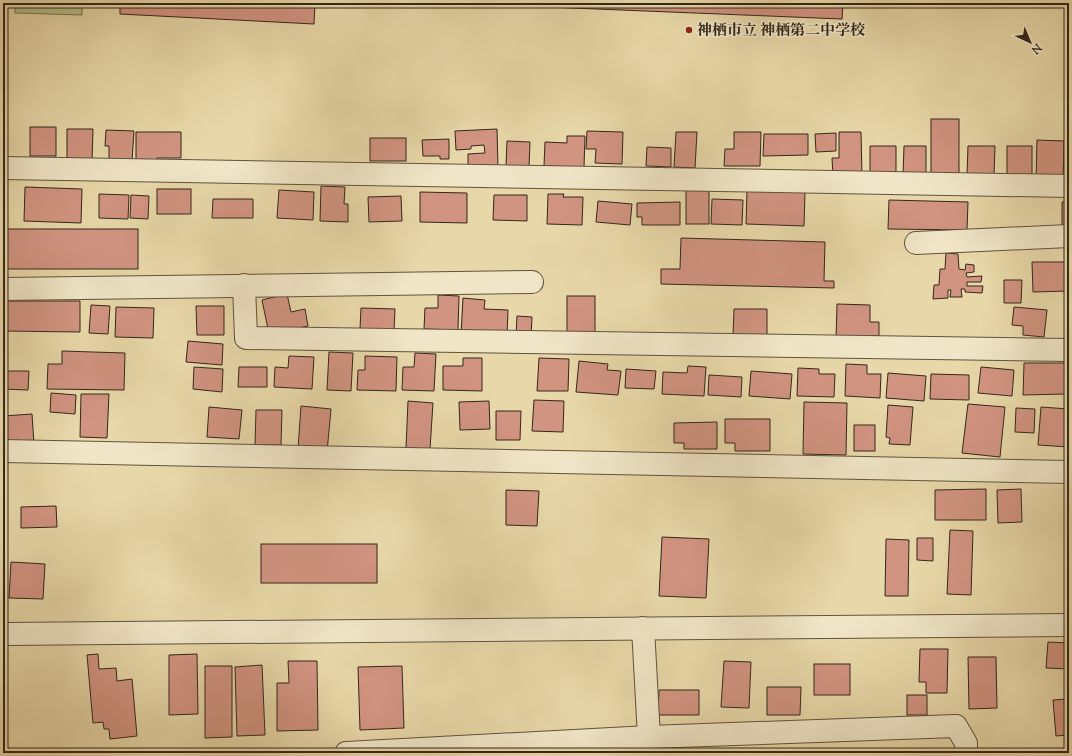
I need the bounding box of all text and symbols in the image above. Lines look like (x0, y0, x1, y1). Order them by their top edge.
place label: 神栖市立 神栖第二中学校 (697, 21, 865, 42)
north arrow (1010, 22, 1050, 62)
marker: 神栖市立 神栖第二中学校 (684, 25, 694, 35)
text: N (1027, 39, 1046, 57)

